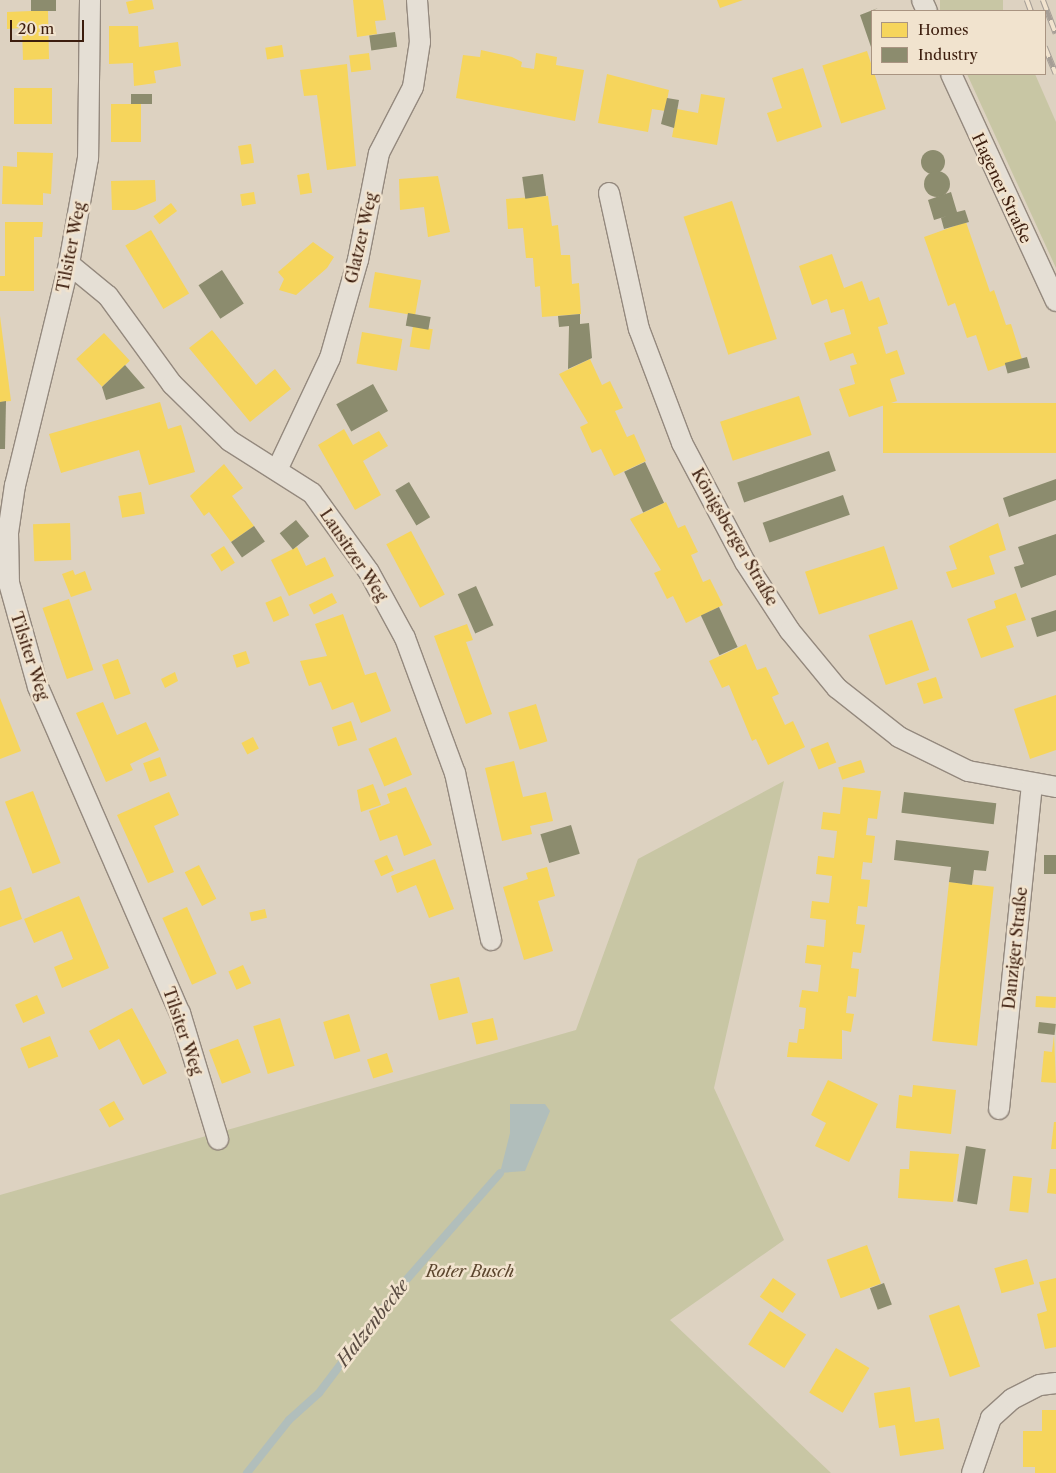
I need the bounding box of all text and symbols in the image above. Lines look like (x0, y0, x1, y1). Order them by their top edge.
scale bar (12, 10, 86, 42)
legend (871, 10, 1046, 75)
text: 20 m (18, 19, 54, 38)
text: Homes (918, 20, 969, 39)
text: Industry (918, 45, 978, 64)
street label: Hagener Straße (968, 130, 1036, 246)
street label: Glatzer Weg (341, 190, 381, 286)
street label: Tilsiter Weg (53, 200, 89, 294)
street label: Königsberger Straße (688, 465, 782, 609)
street label: Lausitzer Weg (316, 505, 392, 605)
street label: Tilsiter Weg (7, 609, 53, 703)
street label: Danziger Straße (999, 886, 1031, 1010)
street label: Tilsiter Weg (159, 984, 207, 1078)
park label: Roter Busch (426, 1261, 514, 1281)
water label: Halzenbecke (332, 1275, 414, 1371)

